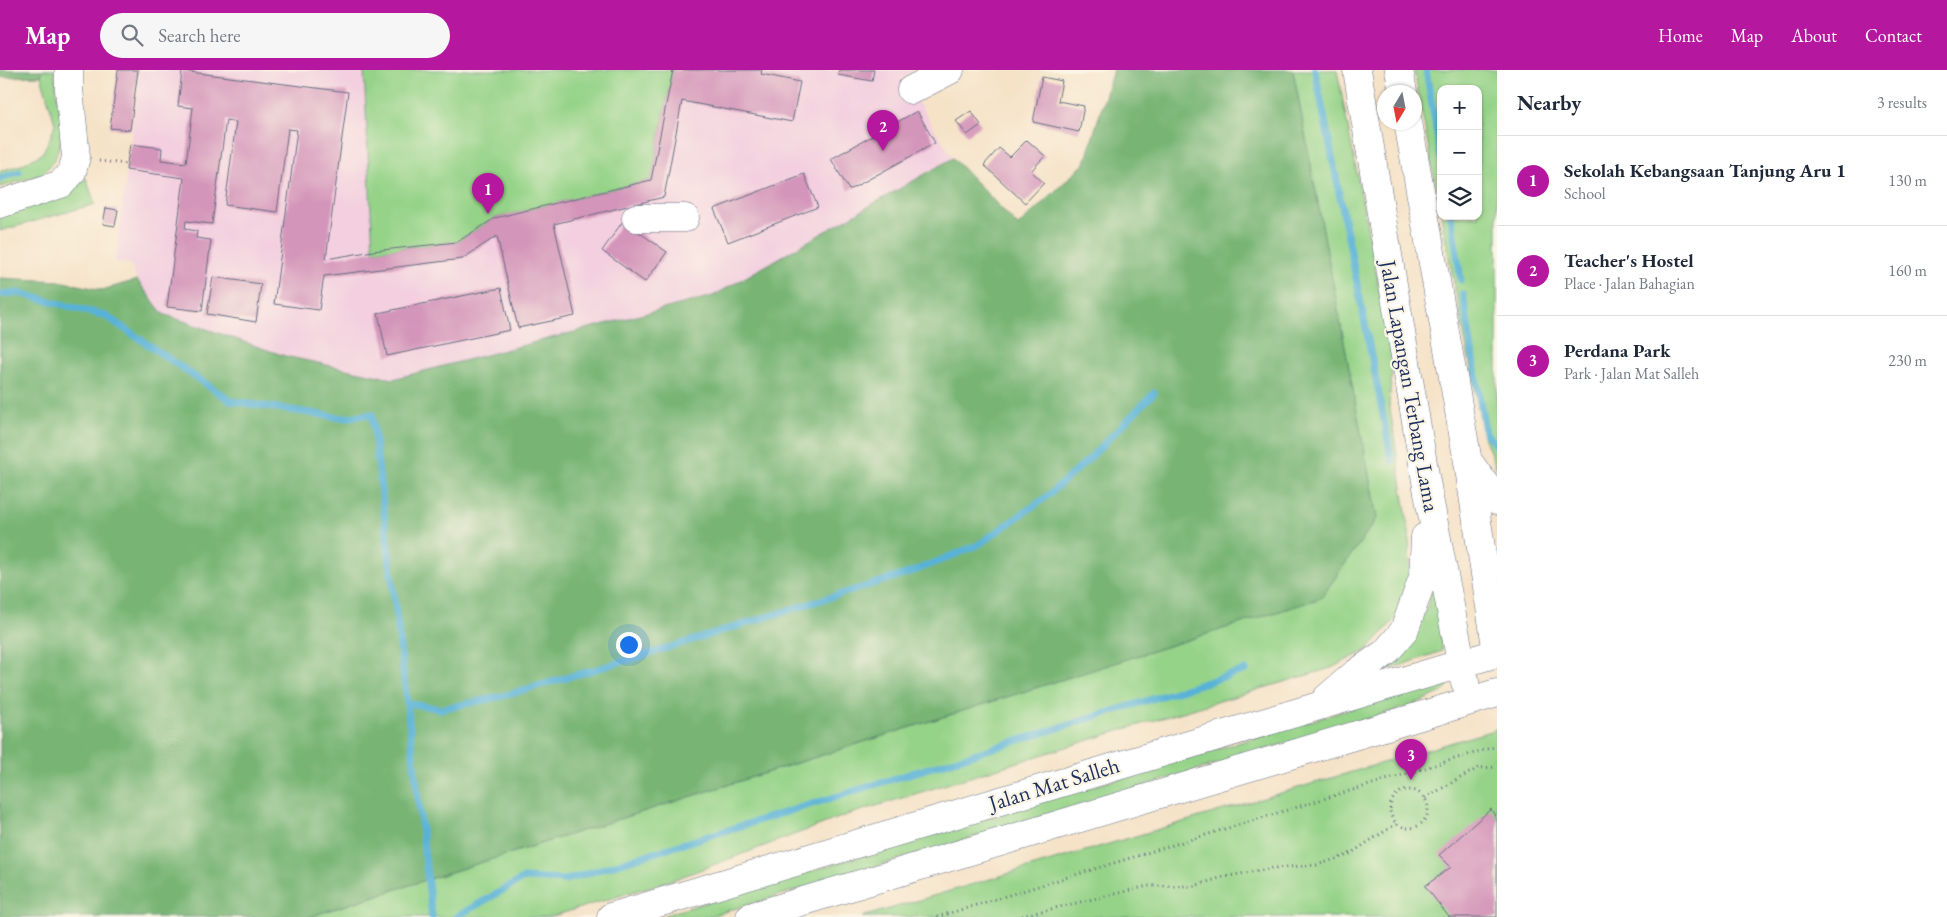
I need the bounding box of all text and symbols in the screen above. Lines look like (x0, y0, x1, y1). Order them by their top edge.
search box (100, 13, 450, 58)
text: Map (25, 20, 70, 51)
icon: search (118, 21, 146, 49)
text: Search here (158, 23, 241, 48)
text: Home (1658, 24, 1703, 47)
text: Map (1731, 24, 1763, 47)
text: About (1791, 24, 1837, 47)
text: Contact (1865, 24, 1922, 47)
north arrow (1377, 85, 1422, 130)
map controls (1437, 85, 1482, 220)
button: + (1437, 85, 1482, 130)
text: Nearby (1517, 89, 1581, 116)
text: 3 results (1877, 92, 1927, 113)
pin: 2 (867, 110, 899, 151)
button: − (1437, 130, 1482, 175)
text: Sekolah Kebangsaan Tanjung Aru 1 (1564, 158, 1846, 183)
text: 1 (1529, 170, 1537, 191)
text: 130 m (1888, 170, 1927, 191)
pin: 1 (472, 173, 504, 214)
button: layers (1437, 175, 1482, 220)
text: School (1564, 183, 1606, 204)
text: Teacher's Hostel (1564, 248, 1694, 273)
street label: Jalan Lapangan Terbang Lama (1373, 256, 1446, 514)
text: 2 (1529, 260, 1537, 281)
text: 160 m (1888, 260, 1927, 281)
text: Place · Jalan Bahagian (1564, 273, 1695, 294)
text: Perdana Park (1564, 338, 1671, 363)
text: 3 (1529, 350, 1537, 371)
text: 230 m (1888, 350, 1927, 371)
text: Park · Jalan Mat Salleh (1564, 363, 1699, 384)
your location (616, 632, 642, 658)
pin: 3 (1395, 739, 1427, 780)
street label: Jalan Mat Salleh (983, 750, 1123, 818)

